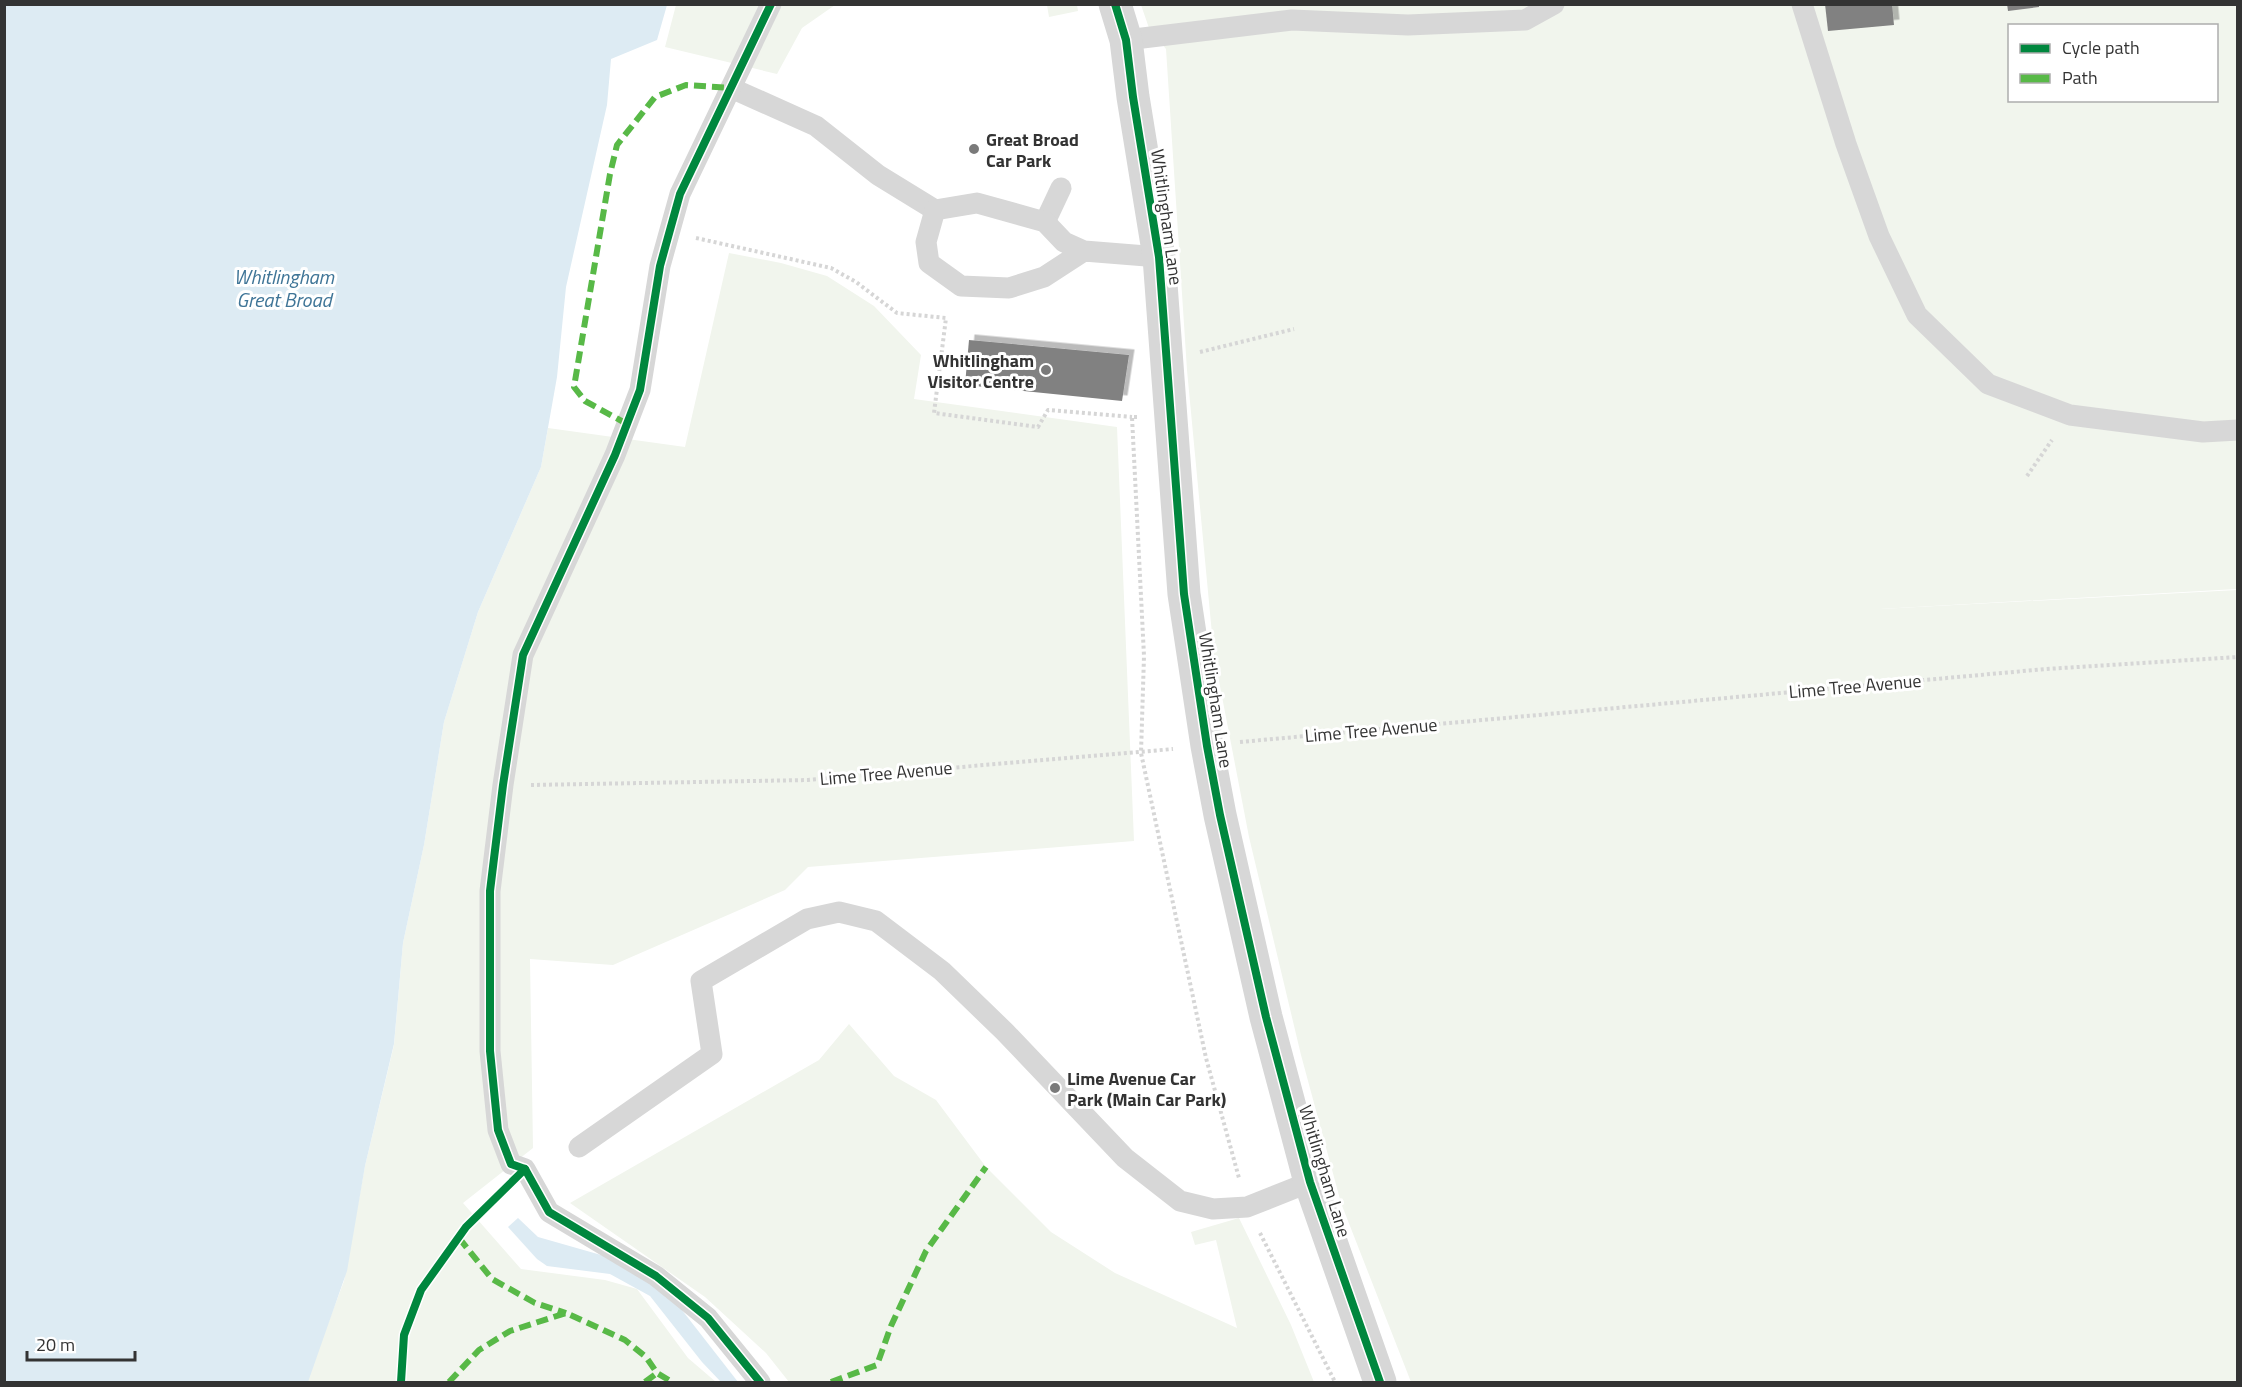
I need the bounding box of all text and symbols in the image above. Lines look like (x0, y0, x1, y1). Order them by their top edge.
legend (2008, 24, 2218, 102)
text: Cycle path (2062, 34, 2140, 61)
text: Path (2062, 64, 2098, 91)
place label: Great Broad Car Park (986, 126, 1079, 174)
marker: Great Broad Car Park (967, 142, 981, 156)
street label: Whitlingham Lane (1144, 147, 1190, 287)
water label: Whitlingham Great Broad (234, 261, 335, 315)
place label: Whitlingham Visitor Centre (927, 347, 1034, 395)
marker: Whitlingham Visitor Centre (1039, 363, 1053, 377)
street label: Whitlingham Lane (1192, 630, 1240, 770)
street label: Lime Tree Avenue (1788, 667, 1922, 705)
street label: Lime Tree Avenue (1304, 711, 1438, 749)
street label: Lime Tree Avenue (819, 754, 953, 792)
place label: Lime Avenue Car Park (Main Car Park) (1067, 1065, 1226, 1113)
marker: Lime Avenue Car Park (Main Car Park) (1048, 1081, 1062, 1095)
street label: Whitlingham Lane (1292, 1102, 1358, 1240)
scale bar (27, 1324, 135, 1362)
text: 20 m (36, 1331, 75, 1358)

